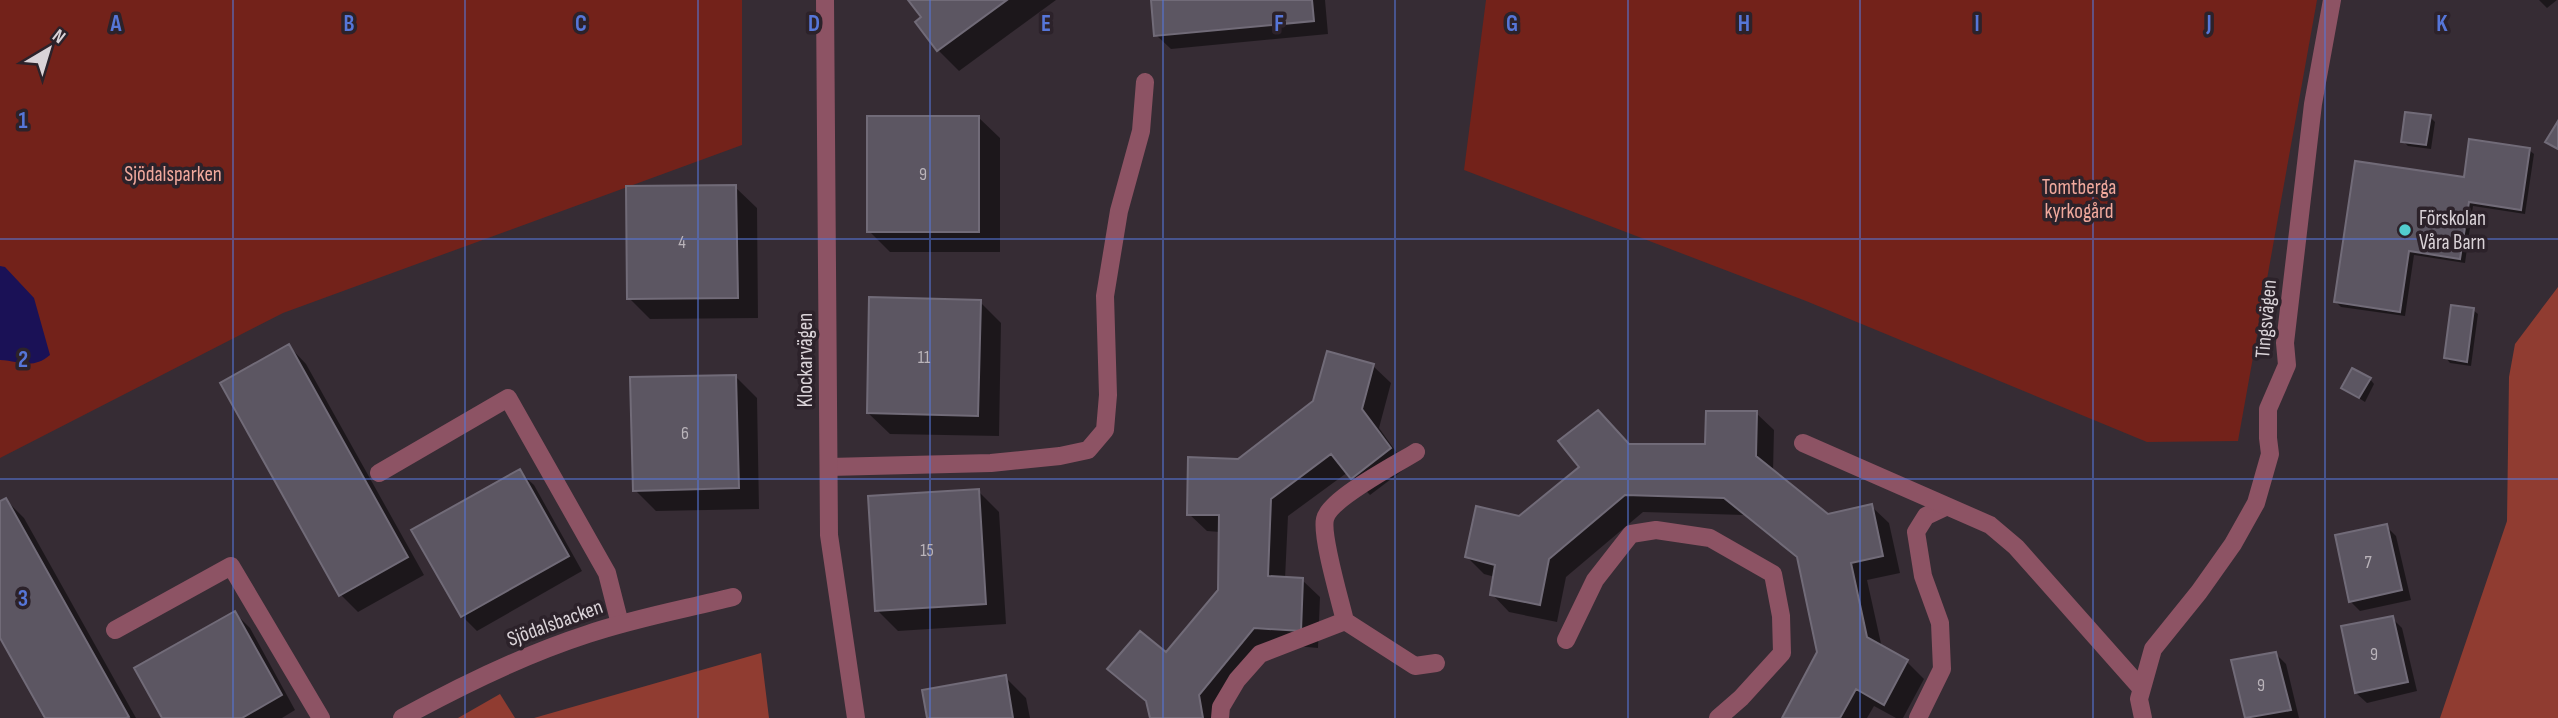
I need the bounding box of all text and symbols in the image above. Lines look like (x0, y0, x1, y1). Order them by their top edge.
text: A (110, 10, 123, 38)
text: B (344, 10, 355, 38)
text: C (575, 10, 587, 38)
text: D (808, 10, 820, 38)
text: E (1041, 10, 1051, 38)
text: F (1274, 10, 1284, 38)
text: G (1506, 10, 1518, 38)
text: H (1738, 10, 1750, 38)
text: I (1974, 10, 1980, 38)
text: J (2205, 10, 2212, 38)
text: K (2436, 10, 2448, 38)
north arrow (14, 14, 84, 84)
text: N (47, 25, 70, 49)
text: 1 (18, 107, 28, 135)
park label: Sjödalsparken (124, 162, 222, 187)
house number: 9 (919, 164, 927, 185)
park label: Tomtberga kyrkogård (2042, 175, 2116, 224)
place label: Förskolan Våra Barn (2419, 206, 2486, 255)
marker: Förskolan Våra Barn (2397, 222, 2413, 238)
house number: 4 (678, 232, 686, 253)
street label: Tingsvägen (2250, 279, 2282, 359)
street label: Klockarvägen (793, 313, 818, 407)
text: 2 (18, 346, 28, 374)
house number: 11 (918, 347, 931, 368)
house number: 6 (681, 423, 689, 444)
house number: 15 (920, 540, 934, 561)
house number: 7 (2364, 552, 2372, 573)
text: 3 (18, 585, 28, 613)
street label: Sjödalsbacken (504, 594, 606, 652)
house number: 9 (2370, 644, 2378, 665)
house number: 9 (2257, 675, 2265, 696)

